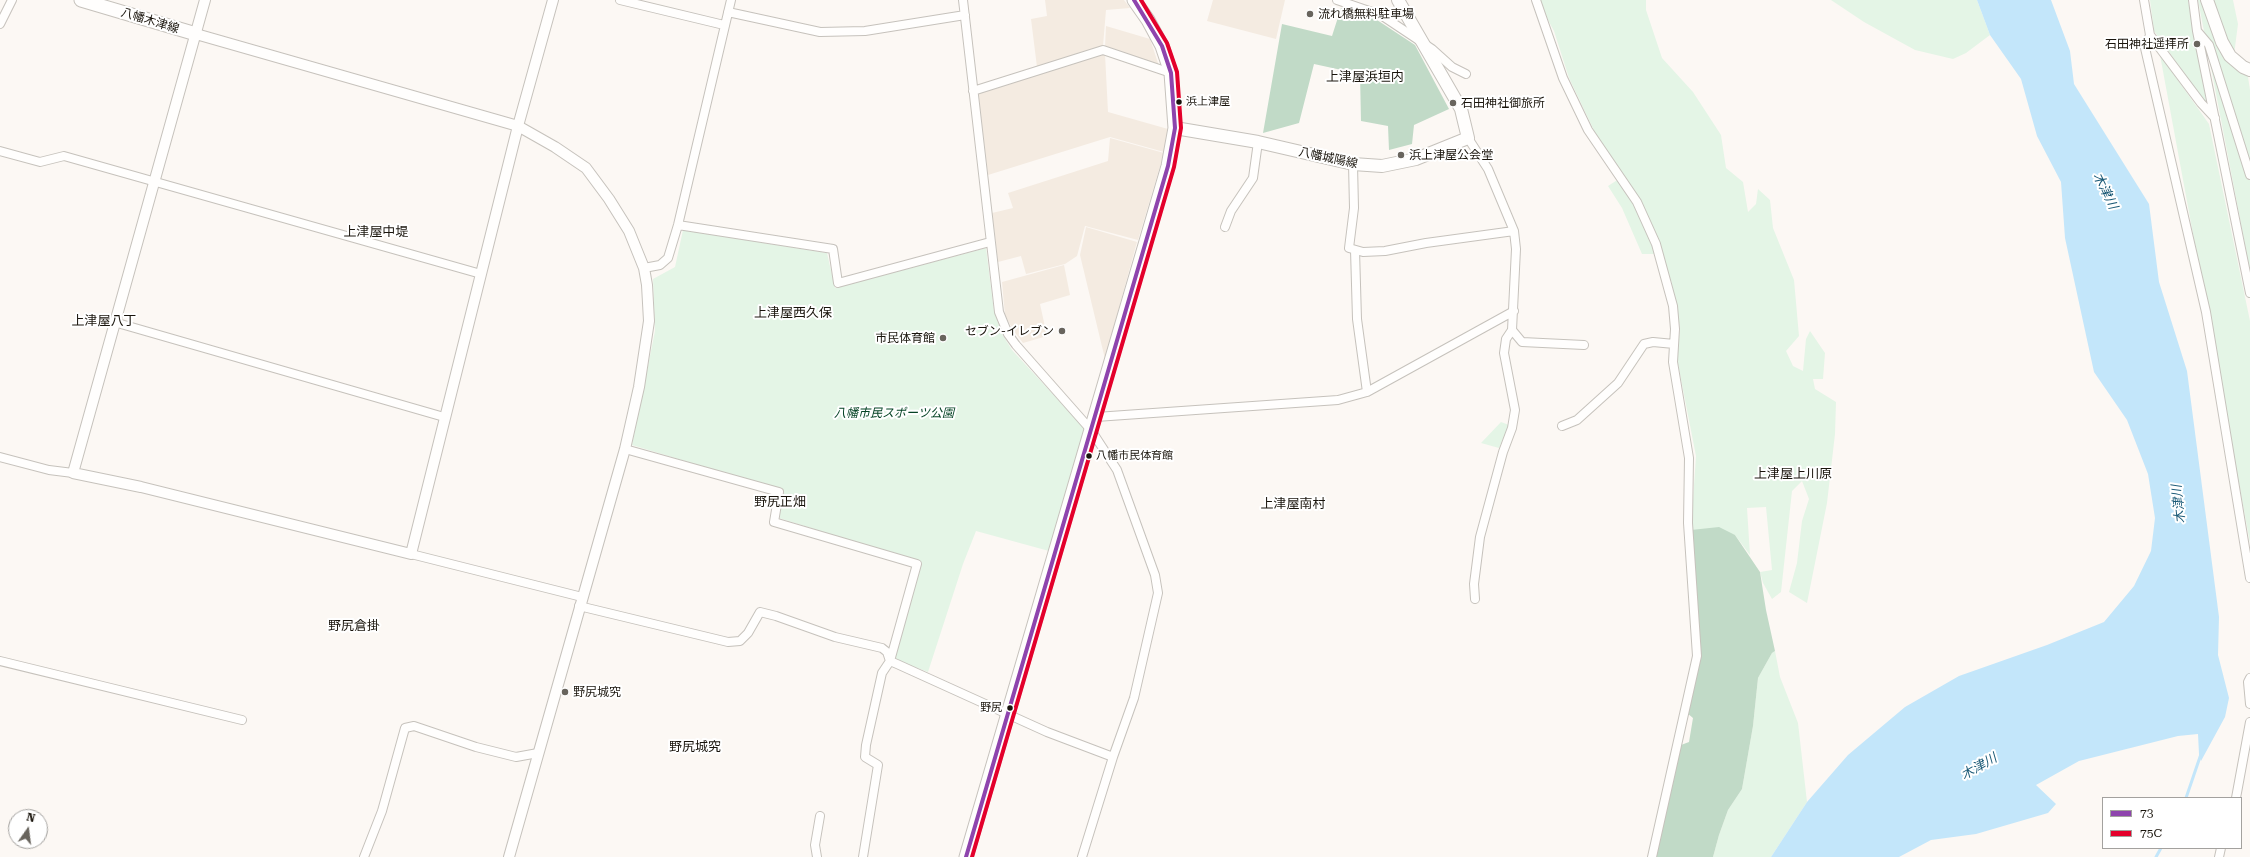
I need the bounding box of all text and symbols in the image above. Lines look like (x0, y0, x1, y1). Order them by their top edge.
street label: 八幡木津線 (119, 5, 181, 37)
place label: 流れ橋無料駐車場 (1318, 7, 1414, 21)
marker: 流れ橋無料駐車場 (1305, 9, 1315, 19)
place label: 石田神社遥拝所 (2105, 37, 2189, 51)
marker: 石田神社遥拝所 (2192, 39, 2202, 49)
district label: 上津屋浜垣内 (1326, 69, 1404, 85)
place label: 浜上津屋 (1186, 95, 1230, 109)
place label: 石田神社御旅所 (1461, 96, 1545, 110)
marker: 浜上津屋 (1174, 97, 1184, 107)
marker: 石田神社御旅所 (1448, 98, 1458, 108)
street label: 八幡城陽線 (1297, 145, 1359, 171)
place label: 浜上津屋公会堂 (1409, 148, 1493, 162)
marker: 浜上津屋公会堂 (1396, 150, 1406, 160)
water label: 木津川 (2089, 170, 2121, 212)
district label: 上津屋中堤 (344, 224, 408, 240)
district label: 上津屋西久保 (754, 305, 832, 321)
district label: 上津屋八丁 (72, 313, 136, 329)
place label: セブン-イレブン (965, 324, 1054, 338)
marker: セブン-イレブン (1057, 326, 1067, 336)
place label: 市民体育館 (875, 331, 935, 345)
marker: 市民体育館 (938, 333, 948, 343)
park label: 八幡市民スポーツ公園 (834, 406, 954, 420)
place label: 八幡市民体育館 (1096, 449, 1173, 463)
marker: 八幡市民体育館 (1084, 451, 1094, 461)
district label: 上津屋上川原 (1754, 466, 1832, 482)
water label: 木津川 (2169, 484, 2189, 524)
district label: 野尻正畑 (754, 494, 806, 510)
district label: 上津屋南村 (1261, 496, 1325, 512)
district label: 野尻倉掛 (328, 618, 380, 634)
place label: 野尻城究 (573, 685, 621, 699)
marker: 野尻城究 (560, 687, 570, 697)
place label: 野尻 (980, 701, 1002, 715)
marker: 野尻 (1005, 703, 1015, 713)
district label: 野尻城究 (669, 739, 721, 755)
water label: 木津川 (1958, 750, 2000, 784)
legend (2102, 797, 2242, 849)
text: 73 (2140, 806, 2153, 820)
north arrow (8, 809, 48, 849)
text: N (25, 811, 36, 825)
text: 75C (2140, 826, 2162, 840)

